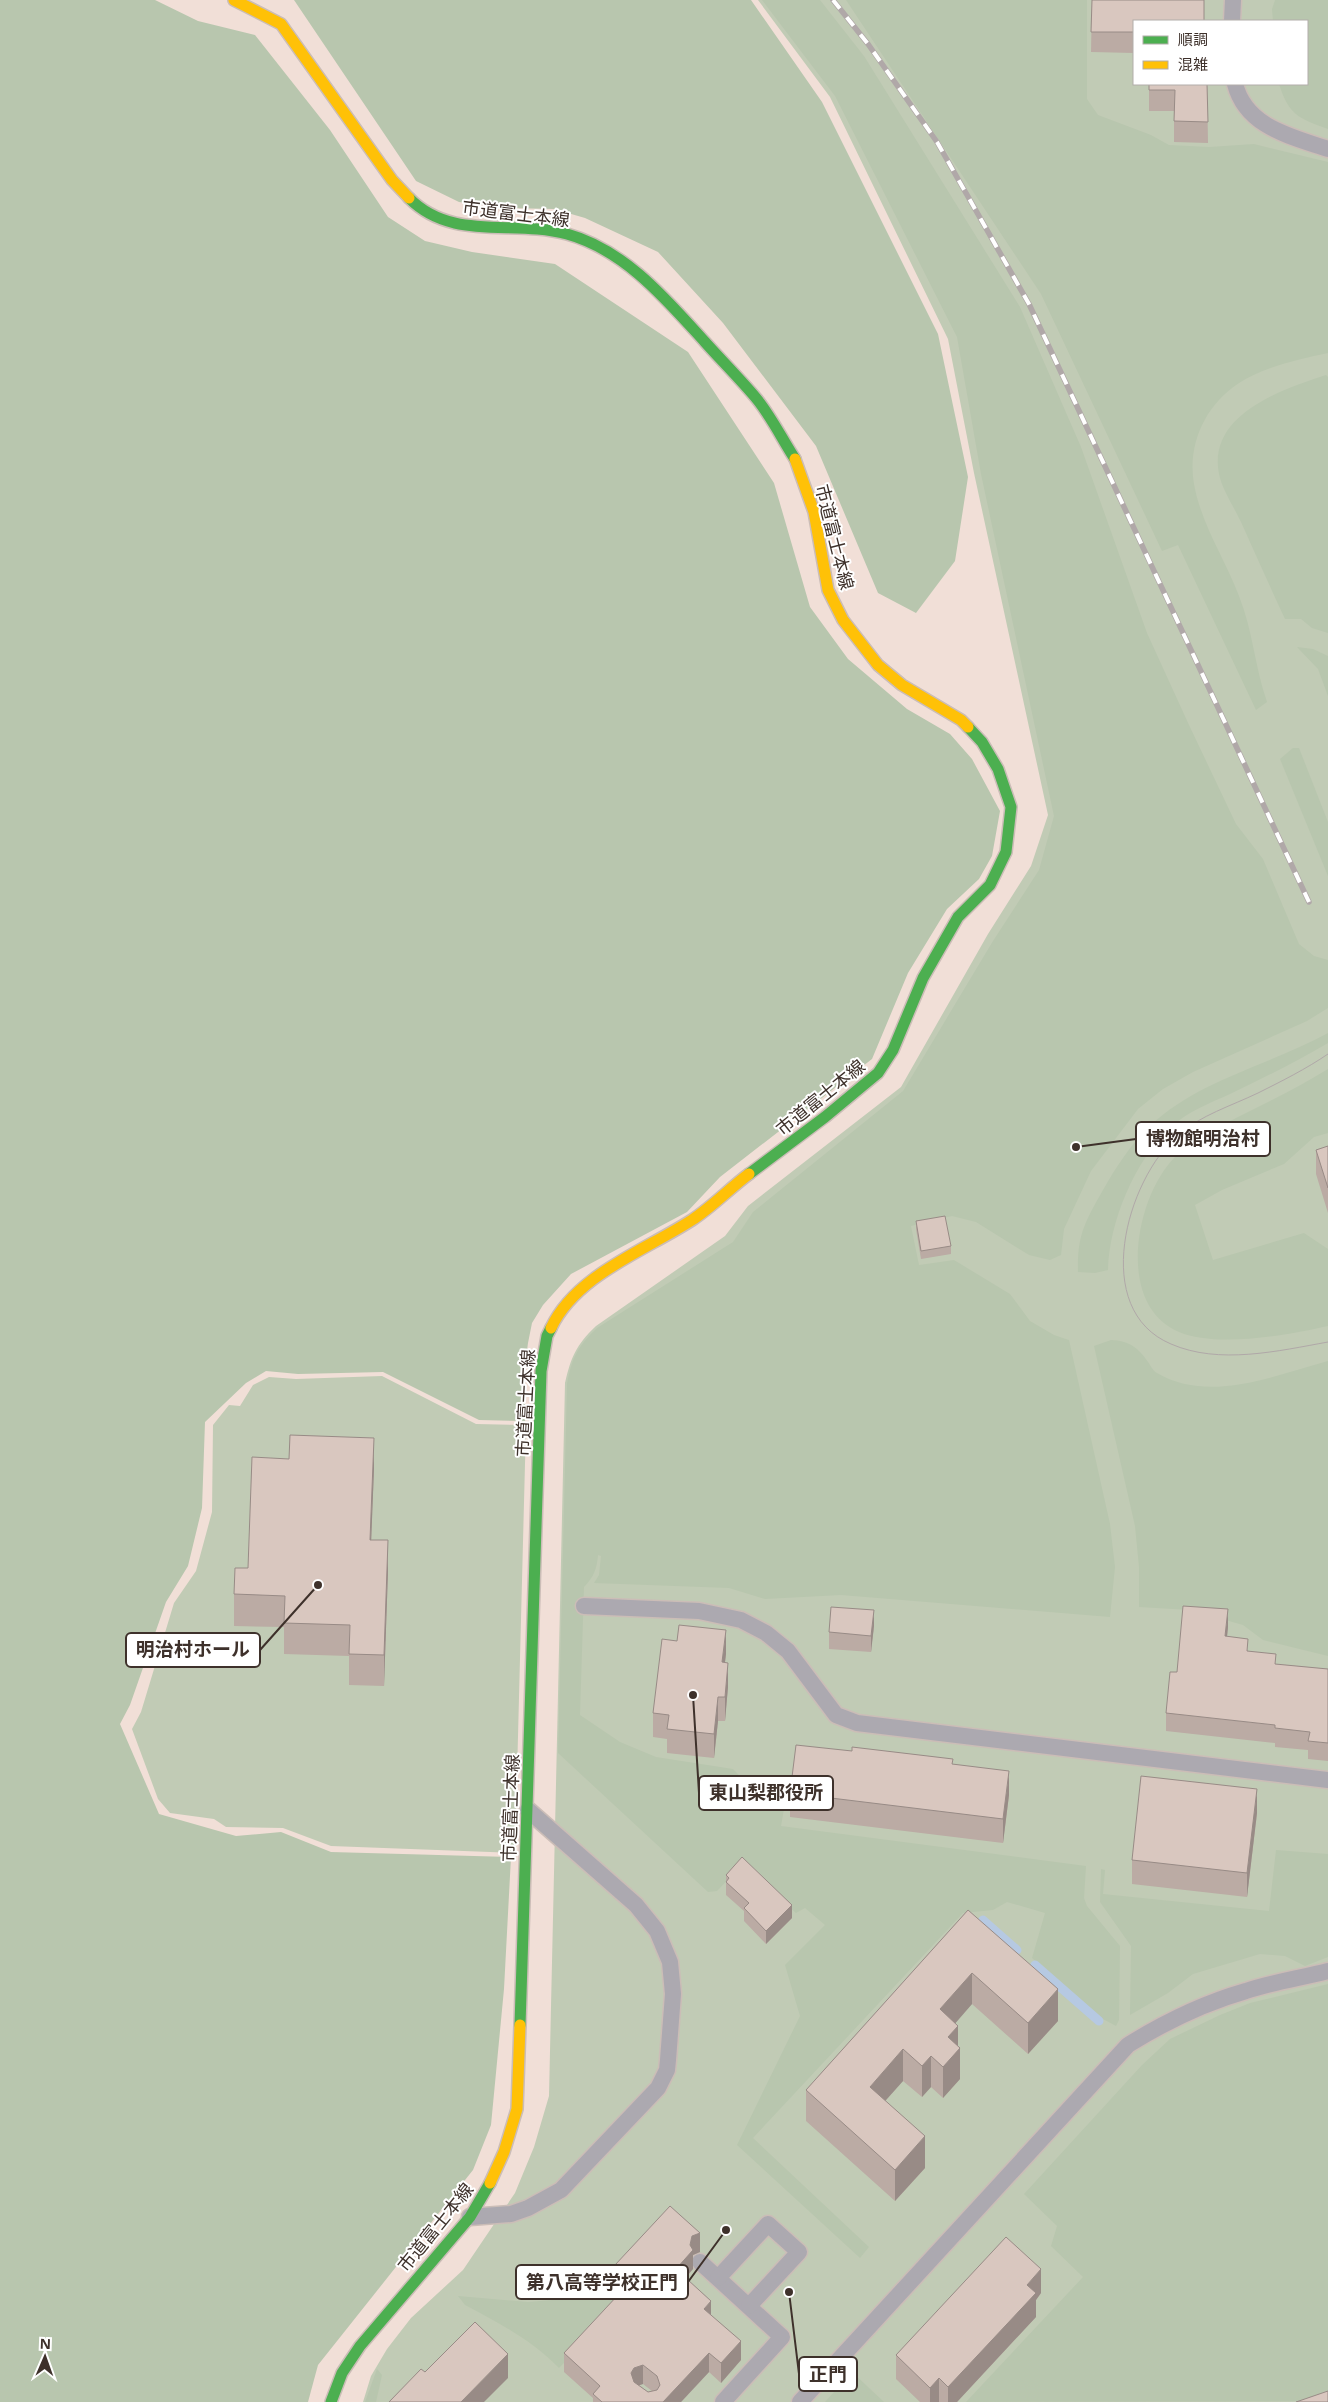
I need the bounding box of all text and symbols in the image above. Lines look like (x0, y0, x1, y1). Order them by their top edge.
legend (1133, 20, 1308, 85)
text: 順調 (1178, 29, 1208, 49)
text: 混雑 (1178, 54, 1208, 74)
street label: 市道富士本線 (461, 195, 571, 231)
street label: 市道富士本線 (810, 482, 860, 592)
street label: 市道富士本線 (770, 1054, 870, 1140)
callout: 博物館明治村 (1136, 1122, 1270, 1156)
text: 博物館明治村 (1146, 1125, 1260, 1151)
street label: 市道富士本線 (510, 1348, 540, 1458)
callout: 明治村ホール (126, 1633, 260, 1667)
text: 明治村ホール (136, 1636, 250, 1662)
street label: 市道富士本線 (496, 1754, 524, 1862)
callout: 東山梨郡役所 (699, 1776, 833, 1810)
text: 東山梨郡役所 (709, 1779, 823, 1805)
street label: 市道富士本線 (392, 2177, 478, 2277)
callout: 第八高等学校正門 (516, 2265, 688, 2299)
text: 第八高等学校正門 (526, 2269, 678, 2295)
north arrow (20, 2332, 70, 2382)
text: N (39, 2334, 51, 2353)
callout: 正門 (799, 2357, 857, 2391)
text: 正門 (809, 2361, 847, 2387)

